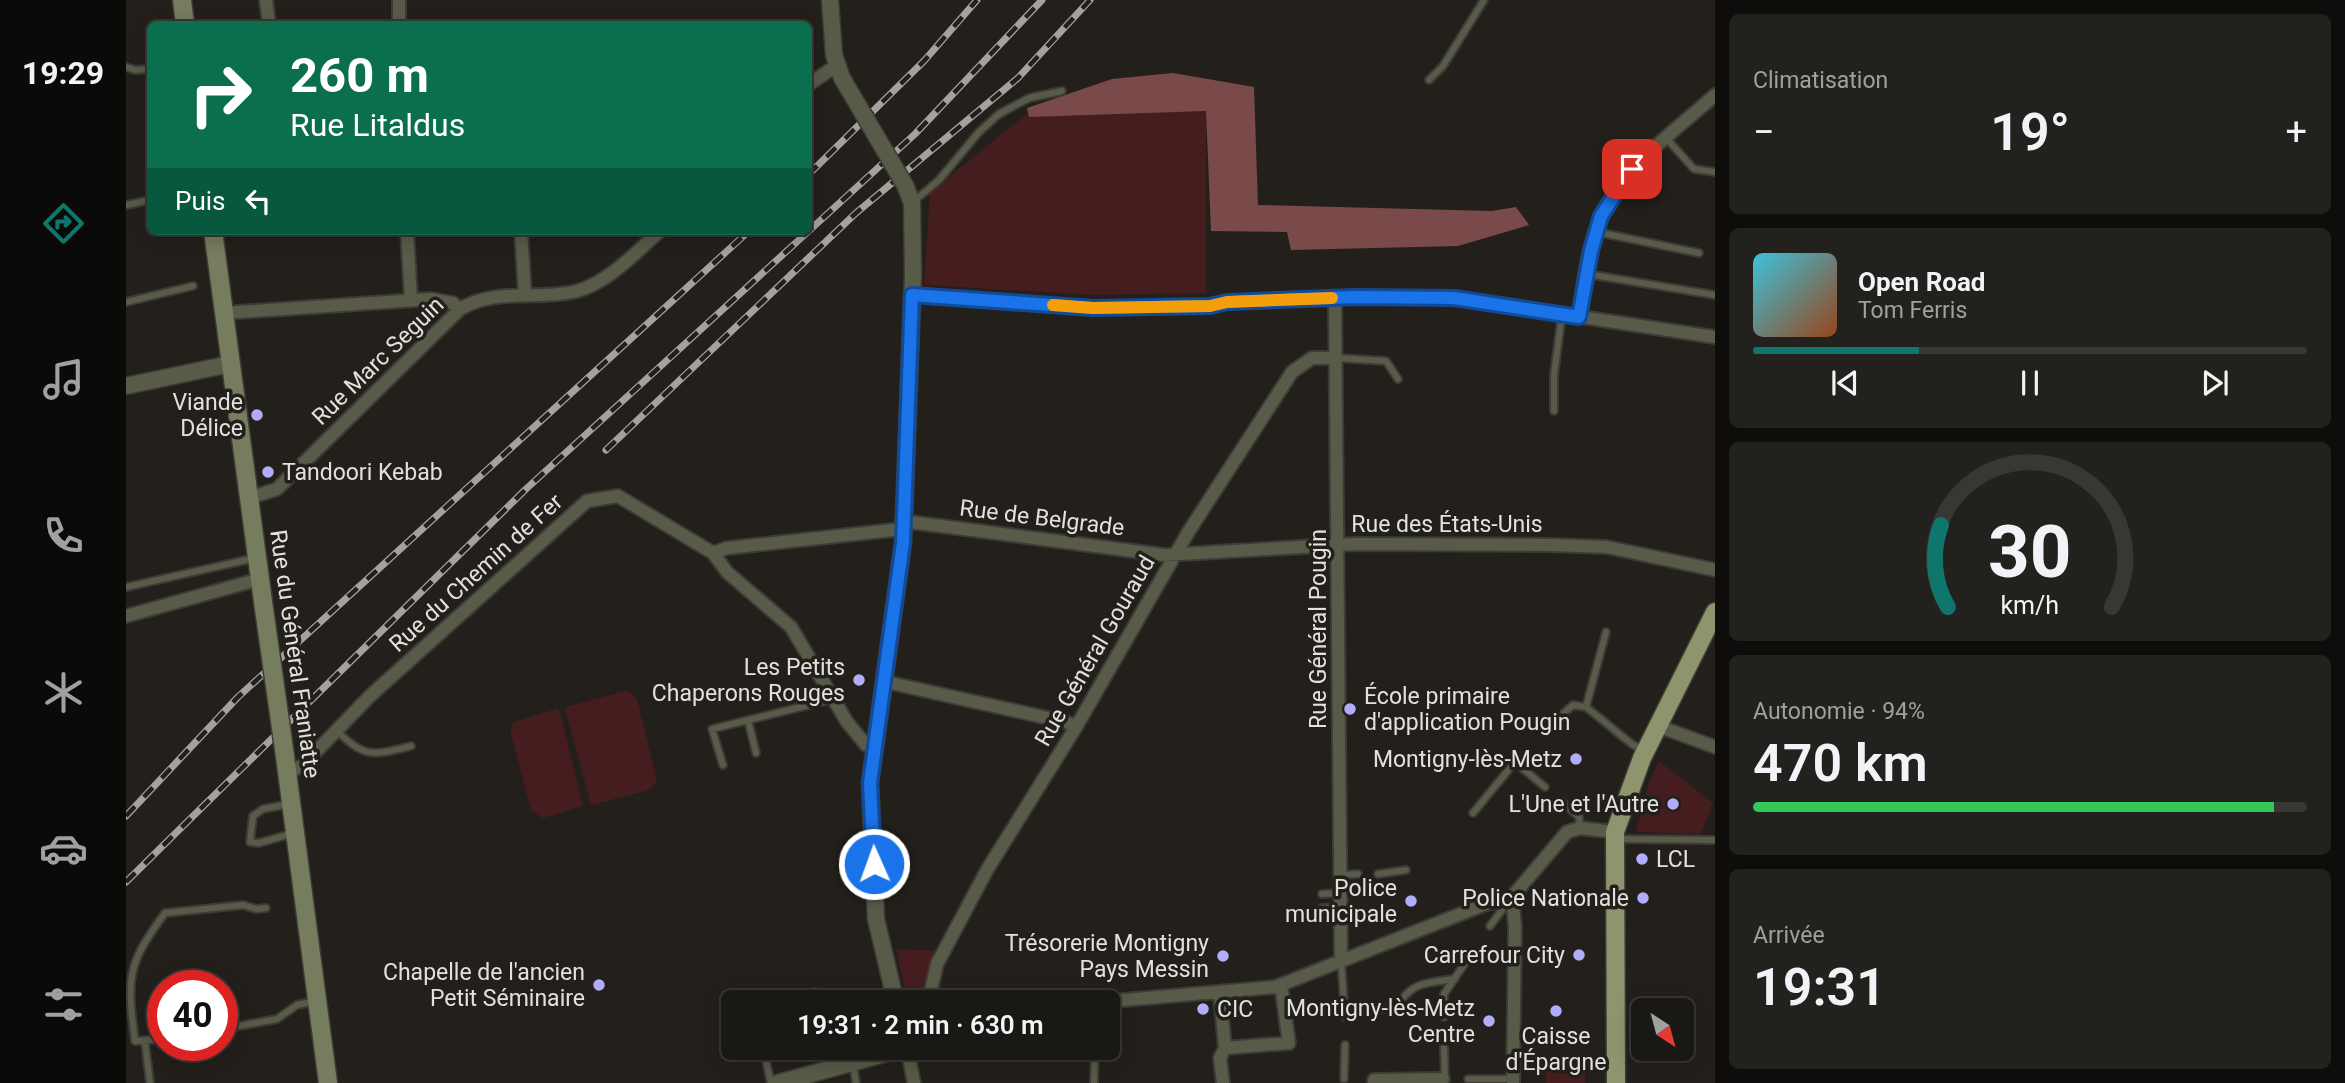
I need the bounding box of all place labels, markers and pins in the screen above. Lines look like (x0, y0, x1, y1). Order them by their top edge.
pin (1602, 139, 1662, 199)
place label: Viande Délice (172, 389, 243, 442)
marker: Viande Délice (249, 407, 265, 423)
place label: Tandoori Kebab (282, 459, 443, 486)
marker: Tandoori Kebab (260, 464, 276, 480)
place label: Les Petits Chaperons Rouges (652, 654, 845, 707)
marker: Les Petits Chaperons Rouges (851, 672, 867, 688)
place label: École primaire d'application Pougin (1364, 682, 1571, 736)
marker: École primaire d'application Pougin (1342, 701, 1358, 717)
place label: Montigny-lès-Metz (1373, 746, 1562, 773)
marker: Montigny-lès-Metz (1568, 751, 1584, 767)
place label: L'Une et l'Autre (1509, 791, 1659, 818)
marker: L'Une et l'Autre (1665, 796, 1681, 812)
place label: LCL (1656, 846, 1695, 873)
marker: LCL (1634, 851, 1650, 867)
place label: Police municipale (1285, 875, 1397, 928)
place label: Police Nationale (1462, 885, 1629, 912)
marker: Police Nationale (1635, 890, 1651, 906)
marker: Police municipale (1403, 893, 1419, 909)
place label: Trésorerie Montigny Pays Messin (1005, 930, 1209, 983)
place label: Carrefour City (1424, 942, 1565, 969)
marker: Carrefour City (1571, 947, 1587, 963)
marker: Trésorerie Montigny Pays Messin (1215, 948, 1231, 964)
place label: Chapelle de l'ancien Petit Séminaire (383, 959, 585, 1012)
marker: Chapelle de l'ancien Petit Séminaire (591, 977, 607, 993)
place label: Montigny-lès-Metz Centre (1286, 995, 1475, 1048)
place label: CIC (1217, 996, 1253, 1023)
marker: CIC (1195, 1001, 1211, 1017)
marker: Caisse d'Épargne (1548, 1003, 1564, 1019)
marker: Montigny-lès-Metz Centre (1481, 1013, 1497, 1029)
place label: Caisse d'Épargne (1506, 1023, 1606, 1076)

